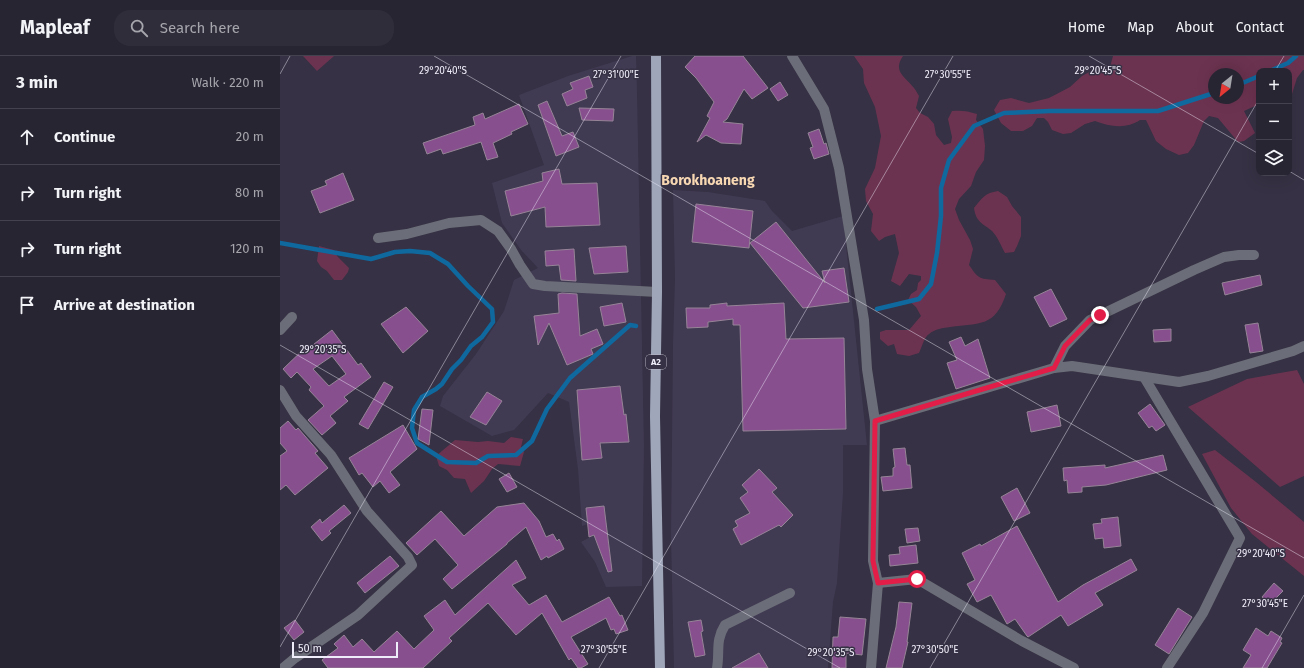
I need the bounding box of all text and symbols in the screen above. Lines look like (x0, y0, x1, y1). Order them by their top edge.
search box (114, 10, 394, 46)
text: Mapleaf (20, 16, 90, 39)
icon: search (128, 17, 150, 39)
text: Search here (160, 19, 240, 37)
text: Home (1068, 19, 1105, 36)
text: Map (1127, 19, 1154, 36)
text: About (1176, 19, 1214, 36)
text: Contact (1236, 19, 1284, 36)
text: 29°20'40"S (419, 65, 467, 77)
text: 29°20'45"S (1075, 65, 1122, 77)
north arrow (1208, 68, 1244, 104)
map controls (1256, 68, 1292, 176)
button: + (1256, 68, 1292, 104)
text: 27°31'00"E (593, 69, 639, 81)
text: 27°30'55"E (925, 69, 971, 81)
text: 3 min (16, 72, 58, 93)
text: Walk · 220 m (192, 75, 264, 90)
button: − (1256, 104, 1292, 140)
icon: ahead (16, 126, 38, 148)
text: Continue (54, 128, 115, 146)
text: 20 m (236, 129, 264, 144)
button: layers (1256, 140, 1292, 176)
district label: Borokhoaneng (661, 172, 755, 189)
icon: right (16, 182, 38, 204)
text: Turn right (54, 184, 121, 202)
text: 80 m (235, 185, 264, 200)
icon: right (16, 238, 38, 260)
text: Turn right (54, 240, 121, 258)
text: 120 m (230, 241, 264, 256)
icon: arrive (16, 294, 38, 316)
text: Arrive at destination (54, 296, 195, 314)
route end (1091, 306, 1109, 324)
text: 29°20'35"S (299, 344, 347, 356)
road number: A2 (646, 355, 666, 369)
text: 29°20'40"S (1237, 548, 1285, 560)
route start (908, 570, 926, 588)
text: 27°30'45"E (1242, 598, 1288, 610)
scale bar (292, 640, 398, 659)
text: 50 m (298, 642, 322, 655)
text: 27°30'55"E (581, 644, 627, 656)
text: 27°30'50"E (911, 644, 959, 656)
text: 29°20'35"S (807, 647, 855, 659)

